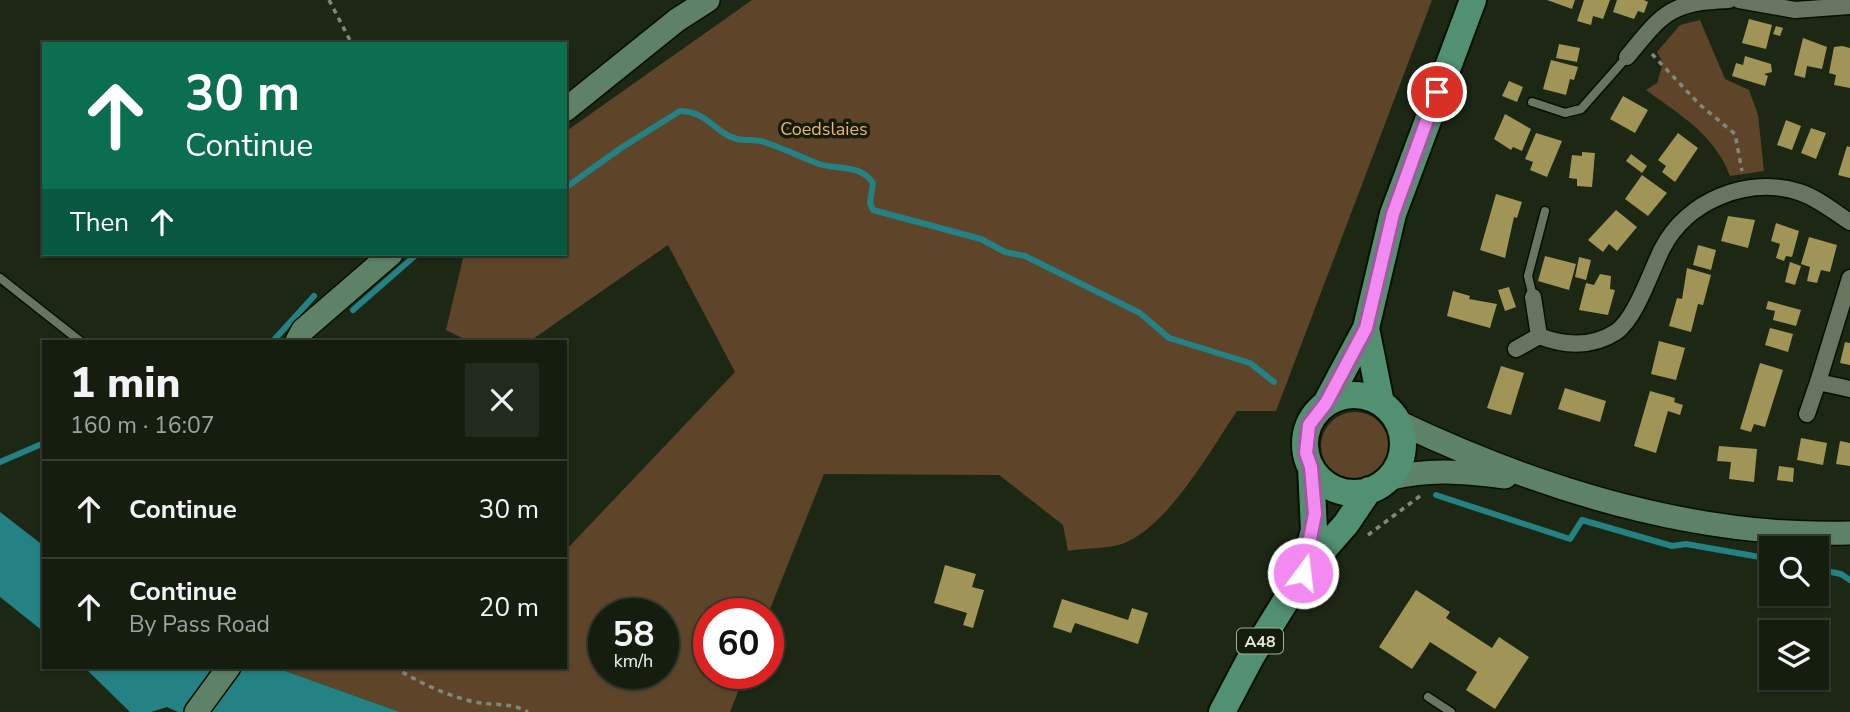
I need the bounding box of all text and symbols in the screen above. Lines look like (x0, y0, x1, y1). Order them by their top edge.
text: 30 m (185, 60, 300, 127)
pin (1407, 62, 1467, 122)
icon: ahead (70, 70, 161, 161)
icon: arrive (1418, 73, 1456, 111)
park label: Coedslaies (780, 117, 868, 141)
text: Continue (185, 124, 313, 167)
icon: ahead (143, 203, 181, 241)
text: Then (70, 205, 129, 240)
text: 1 min (70, 355, 180, 412)
button: close (465, 363, 539, 437)
text: 160 m · 16:07 (70, 410, 215, 441)
icon: ahead (70, 490, 108, 528)
text: Continue (129, 492, 237, 527)
text: 30 m (479, 492, 539, 527)
position arrow (1266, 536, 1340, 610)
map controls (1759, 536, 1829, 690)
button: search (1759, 536, 1829, 606)
text: Continue (129, 574, 237, 609)
icon: ahead (70, 588, 108, 626)
text: 20 m (479, 590, 539, 625)
speed limit sign: 60 (693, 598, 784, 689)
text: By Pass Road (129, 609, 270, 640)
text: 58 (612, 611, 655, 658)
button: layers (1759, 620, 1829, 690)
road number: A48 (1237, 628, 1283, 654)
text: km/h (614, 649, 653, 673)

